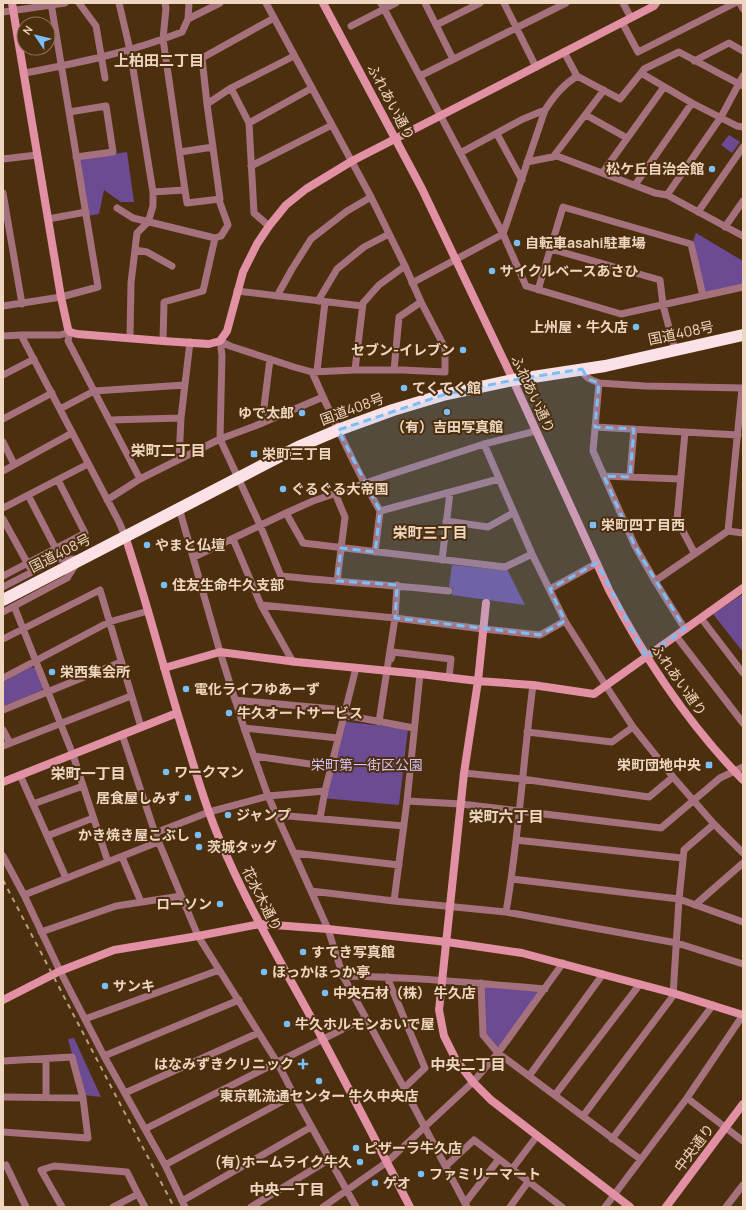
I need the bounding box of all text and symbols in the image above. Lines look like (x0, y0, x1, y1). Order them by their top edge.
north arrow (16, 16, 56, 56)
text: N (19, 22, 36, 38)
district label: 上柏田二丁目 (114, 50, 204, 71)
street label: ふれあい通り (363, 60, 420, 143)
place label: 松ケ丘自治会館 (606, 159, 704, 178)
marker: 松ケ丘自治会館 (707, 164, 717, 174)
place label: 自転車asahi駐車場 (525, 233, 645, 252)
marker: 自転車asahi駐車場 (512, 238, 522, 248)
place label: サイクルベースあさひ (500, 261, 639, 280)
marker: サイクルベースあさひ (487, 266, 497, 276)
street label: 国道408号 (646, 316, 716, 349)
place label: 上州屋・牛久店 (530, 317, 628, 336)
marker: 上州屋・牛久店 (631, 322, 641, 332)
place label: セブン-イレブン (351, 340, 455, 359)
marker: セブン-イレブン (458, 345, 468, 355)
street label: ふれあい通り (507, 352, 560, 436)
place label: てくてく館 (412, 378, 481, 397)
marker: てくてく館 (399, 383, 409, 393)
street label: 国道408号 (317, 388, 387, 429)
place label: ゆで太郎 (238, 403, 294, 422)
marker: （有）吉田写真館 (442, 407, 452, 417)
marker: ゆで太郎 (297, 408, 307, 418)
place label: （有）吉田写真館 (391, 417, 503, 436)
district label: 栄町二丁目 (130, 440, 206, 461)
place label: 栄町三丁目 (262, 444, 332, 463)
marker: 栄町三丁目 (249, 449, 259, 459)
place label: ぐるぐる大帝国 (291, 479, 388, 498)
marker: ぐるぐる大帝国 (278, 484, 288, 494)
place label: 栄町四丁目西 (601, 515, 685, 534)
marker: 栄町四丁目西 (588, 520, 598, 530)
district label: 栄町三丁目 (392, 522, 468, 543)
street label: 国道408号 (26, 529, 94, 576)
place label: やまと仏壇 (155, 535, 225, 554)
marker: やまと仏壇 (142, 540, 152, 550)
place label: 住友生命牛久支部 (172, 575, 284, 594)
marker: 住友生命牛久支部 (159, 580, 169, 590)
street label: ふれあい通り (648, 640, 711, 720)
place label: 栄西集会所 (60, 662, 130, 681)
marker: 栄西集会所 (47, 667, 57, 677)
place label: 電化ライフゆあーず (194, 679, 320, 698)
marker: 電化ライフゆあーず (181, 684, 191, 694)
place label: 牛久オートサービス (237, 703, 363, 722)
marker: 牛久オートサービス (224, 708, 234, 718)
park label: 栄町第一街区公園 (311, 755, 423, 774)
place label: 栄町団地中央 (617, 755, 701, 774)
marker: 栄町団地中央 (704, 760, 714, 770)
place label: ワークマン (174, 762, 244, 781)
district label: 栄町一丁目 (50, 763, 126, 784)
marker: ワークマン (161, 767, 171, 777)
place label: 居食屋しみず (96, 788, 180, 807)
marker: 居食屋しみず (183, 793, 193, 803)
place label: ジャンプ (236, 805, 291, 824)
district label: 栄町六丁目 (468, 806, 544, 827)
marker: ジャンプ (223, 810, 233, 820)
place label: かき焼き屋こぶし (78, 825, 190, 844)
marker: かき焼き屋こぶし (193, 830, 203, 840)
place label: 茨城タッグ (207, 837, 277, 856)
marker: 茨城タッグ (194, 842, 204, 852)
street label: 花水木通り (238, 863, 287, 934)
place label: ローソン (156, 894, 212, 913)
marker: ローソン (215, 899, 225, 909)
place label: すてき写真館 (311, 942, 395, 961)
marker: すてき写真館 (298, 947, 308, 957)
place label: ほっかほっか亭 (272, 962, 370, 981)
marker: ほっかほっか亭 (259, 967, 269, 977)
place label: サンキ (113, 976, 155, 995)
marker: サンキ (100, 981, 110, 991)
place label: 中央石材（株） 牛久店 (333, 983, 476, 1002)
marker: 中央石材（株） 牛久店 (320, 988, 330, 998)
place label: 牛久ホルモンおいで屋 (295, 1014, 435, 1033)
marker: 牛久ホルモンおいで屋 (282, 1019, 292, 1029)
place label: はなみずきクリニック (154, 1054, 294, 1073)
district label: 中央二丁目 (430, 1054, 506, 1075)
marker: はなみずきクリニック (297, 1058, 309, 1070)
marker: 東京靴流通センター 牛久中央店 (314, 1076, 324, 1086)
place label: 東京靴流通センター 牛久中央店 (220, 1086, 418, 1105)
street label: 中央通り (669, 1120, 718, 1176)
place label: ピザーラ牛久店 (364, 1138, 462, 1157)
marker: ピザーラ牛久店 (351, 1143, 361, 1153)
place label: (有)ホームライク牛久 (215, 1152, 352, 1171)
marker: (有)ホームライク牛久 (355, 1157, 365, 1167)
place label: ファミリーマート (429, 1164, 541, 1183)
marker: ファミリーマート (416, 1169, 426, 1179)
place label: ゲオ (383, 1173, 411, 1192)
marker: ゲオ (370, 1178, 380, 1188)
district label: 中央一丁目 (249, 1179, 325, 1200)

